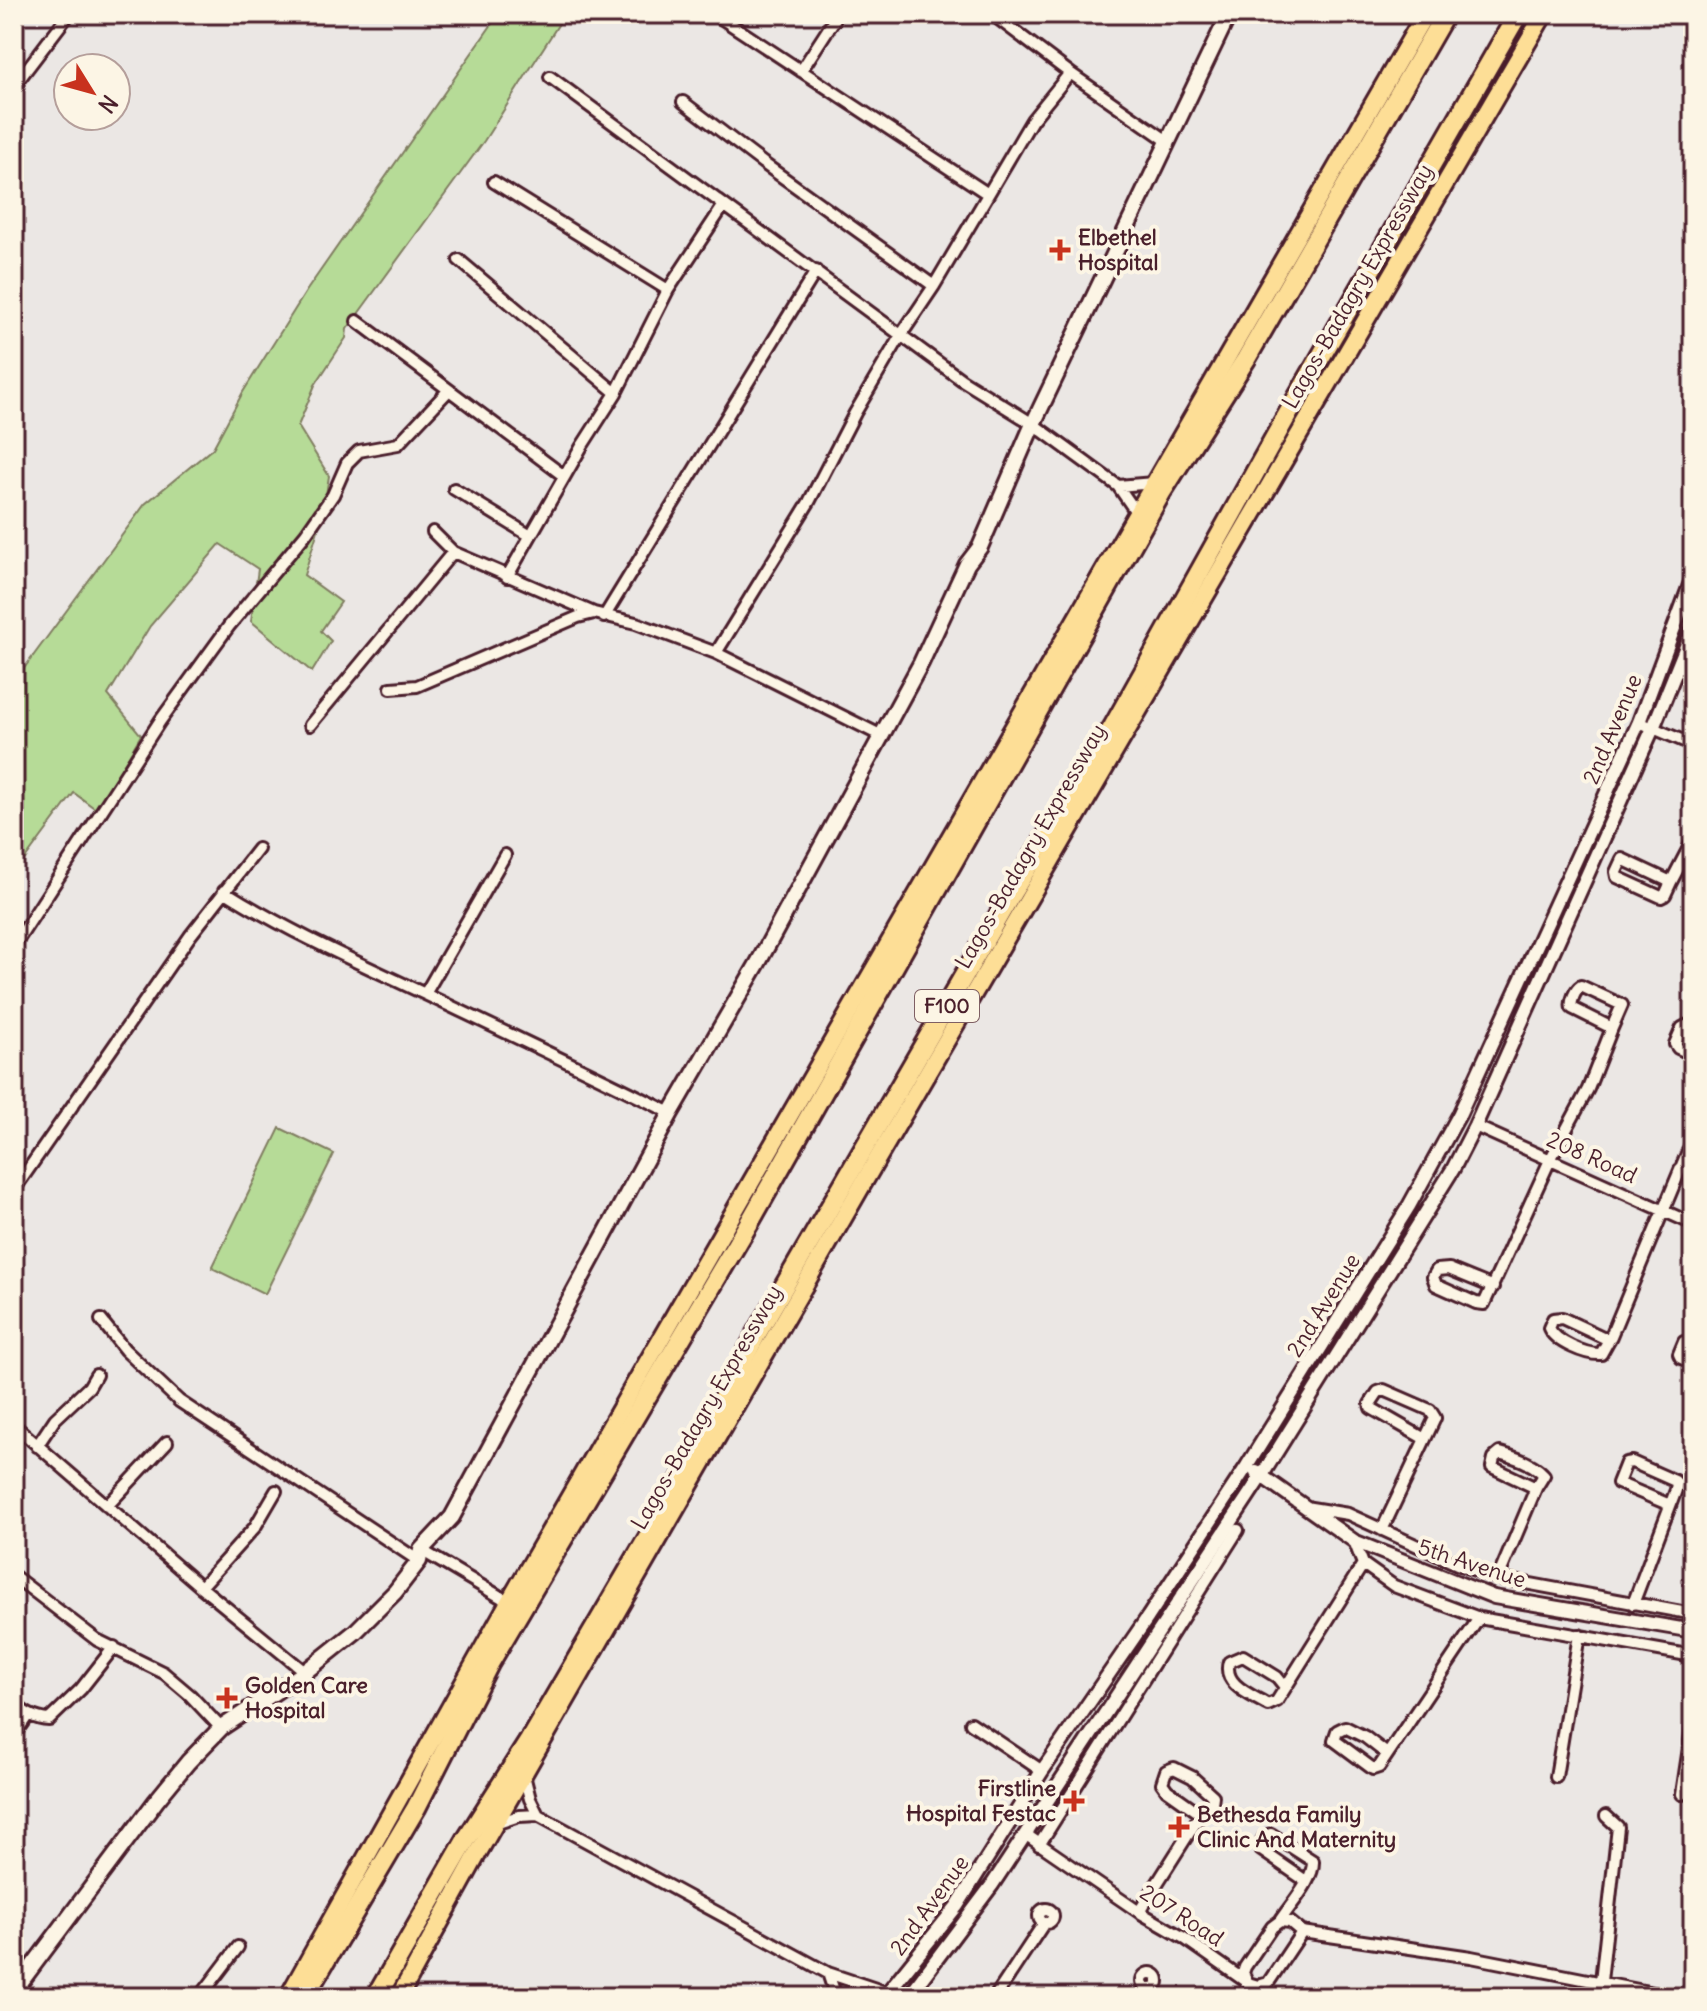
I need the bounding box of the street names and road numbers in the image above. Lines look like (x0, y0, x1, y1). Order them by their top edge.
street label: Lagos-Badagry Expressway (1275, 159, 1439, 413)
street label: 2nd Avenue (1576, 670, 1648, 788)
street label: Lagos-Badagry Expressway (948, 719, 1112, 973)
road number: F100 (915, 990, 979, 1022)
street label: 208 Road (1542, 1125, 1642, 1189)
street label: 2nd Avenue (1280, 1248, 1366, 1362)
street label: Lagos-Badagry Expressway (624, 1280, 788, 1534)
street label: 5th Avenue (1415, 1532, 1529, 1594)
street label: 2nd Avenue (883, 1850, 975, 1960)
street label: 207 Road (1135, 1878, 1229, 1952)

